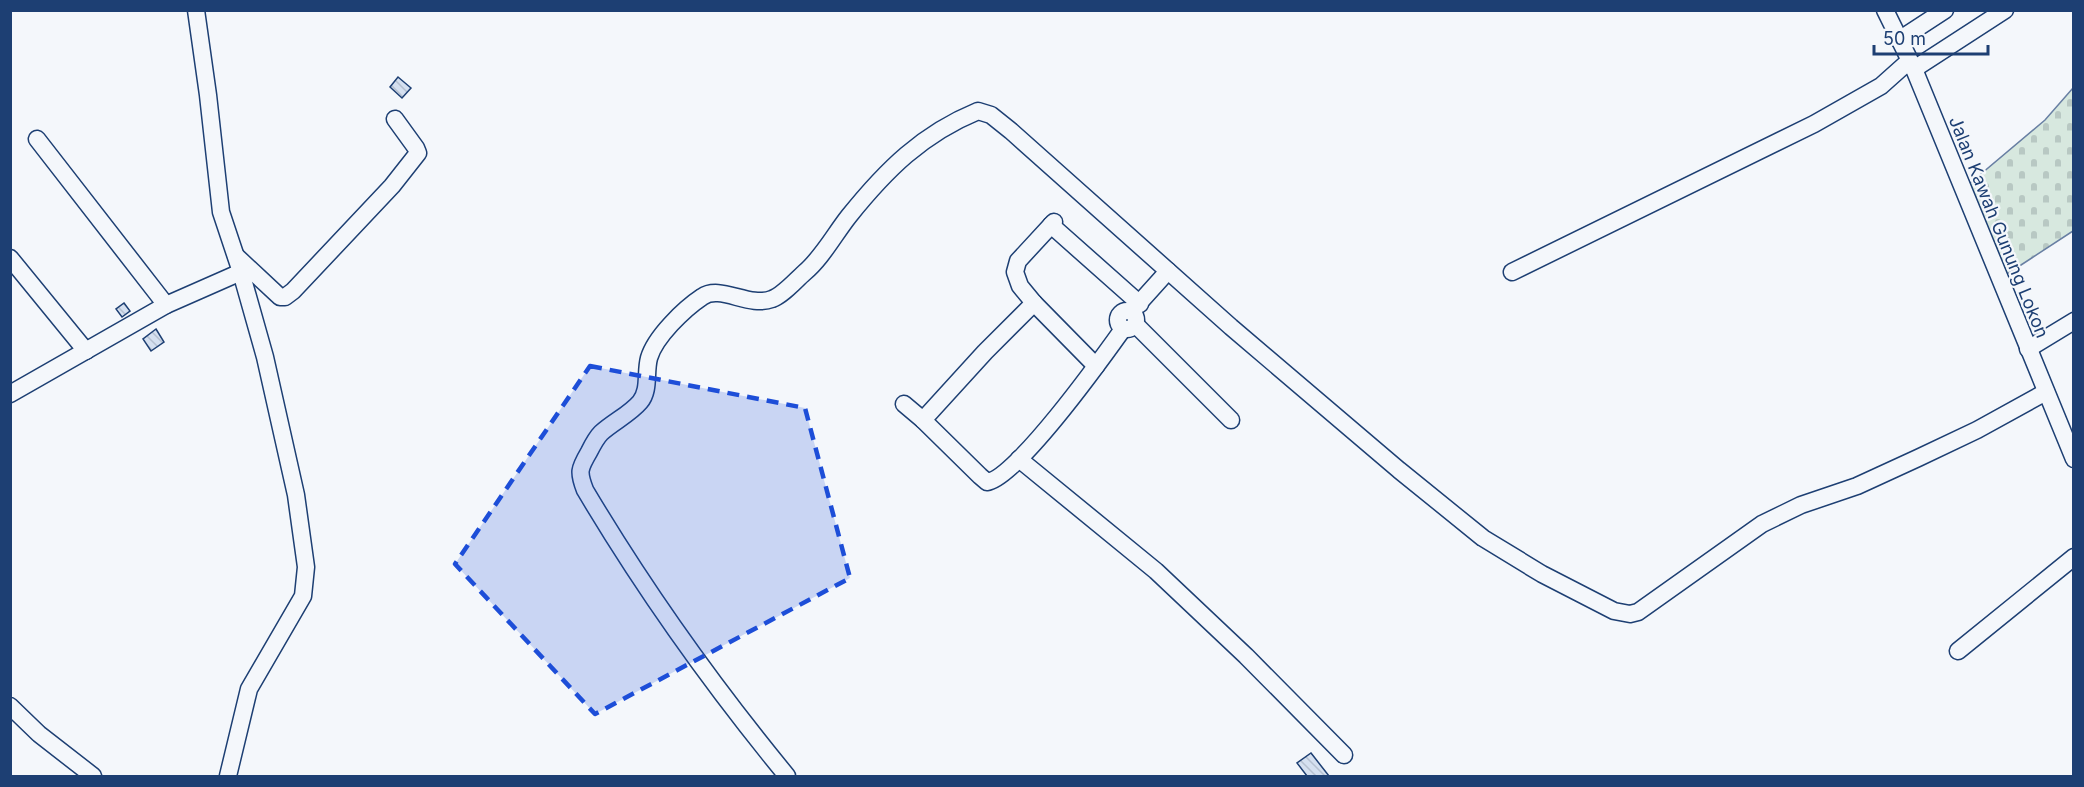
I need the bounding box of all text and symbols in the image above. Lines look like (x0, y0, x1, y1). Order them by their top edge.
scale bar (1874, 18, 1988, 56)
text: 50 m (1883, 28, 1926, 49)
street label: Jalan Kawah Gunung Lokon (1945, 113, 2053, 341)

